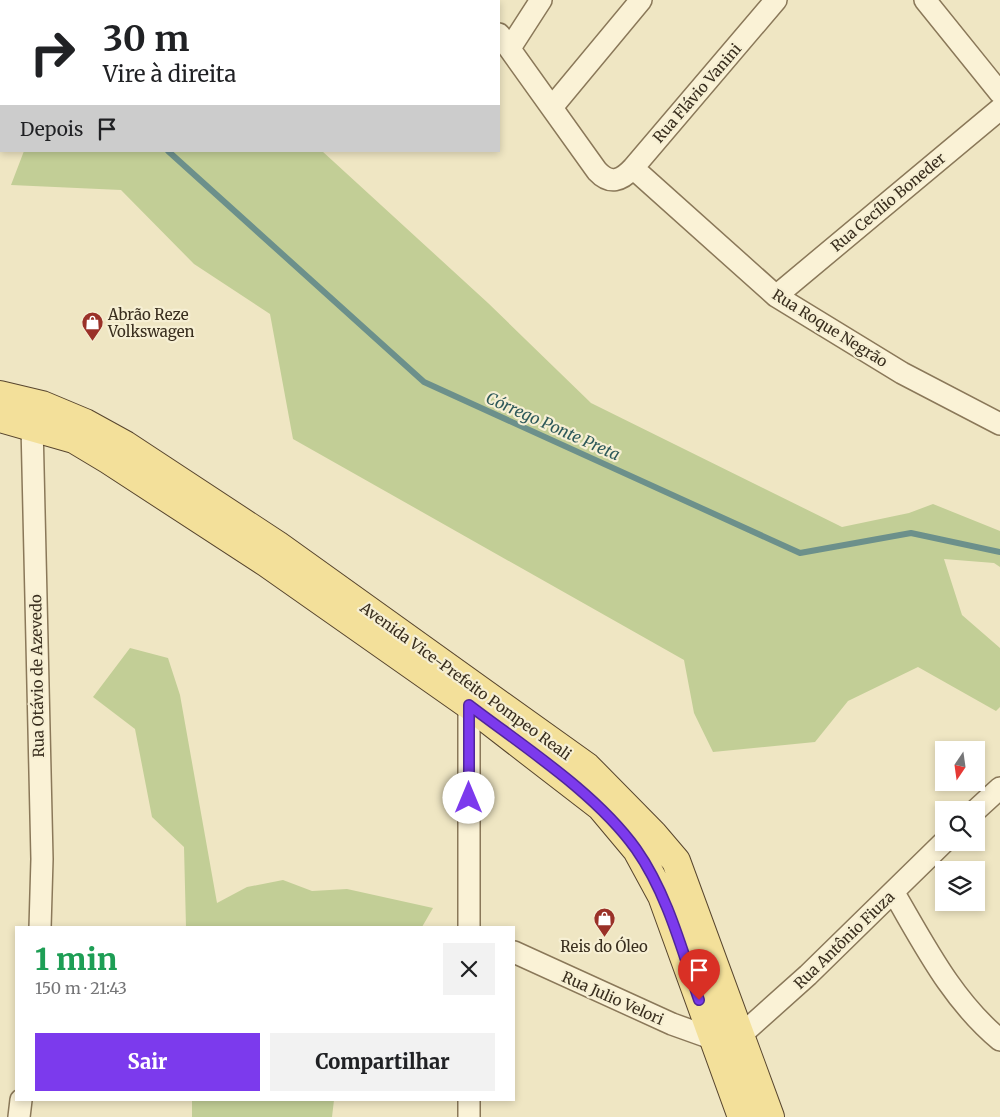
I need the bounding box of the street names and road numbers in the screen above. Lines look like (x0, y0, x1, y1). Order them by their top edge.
street label: Rua Flávio Vanini (649, 39, 745, 147)
street label: Rua Cecílio Boneder (827, 148, 949, 256)
street label: Rua Roque Negrão (769, 285, 891, 371)
street label: Rua Otávio de Azevedo (26, 594, 48, 758)
street label: Avenida Vice-Prefeito Pompeo Reali (356, 597, 575, 764)
street label: Rua Antônio Fiuza (790, 887, 898, 993)
street label: Rua Julio Velori (559, 967, 667, 1029)

